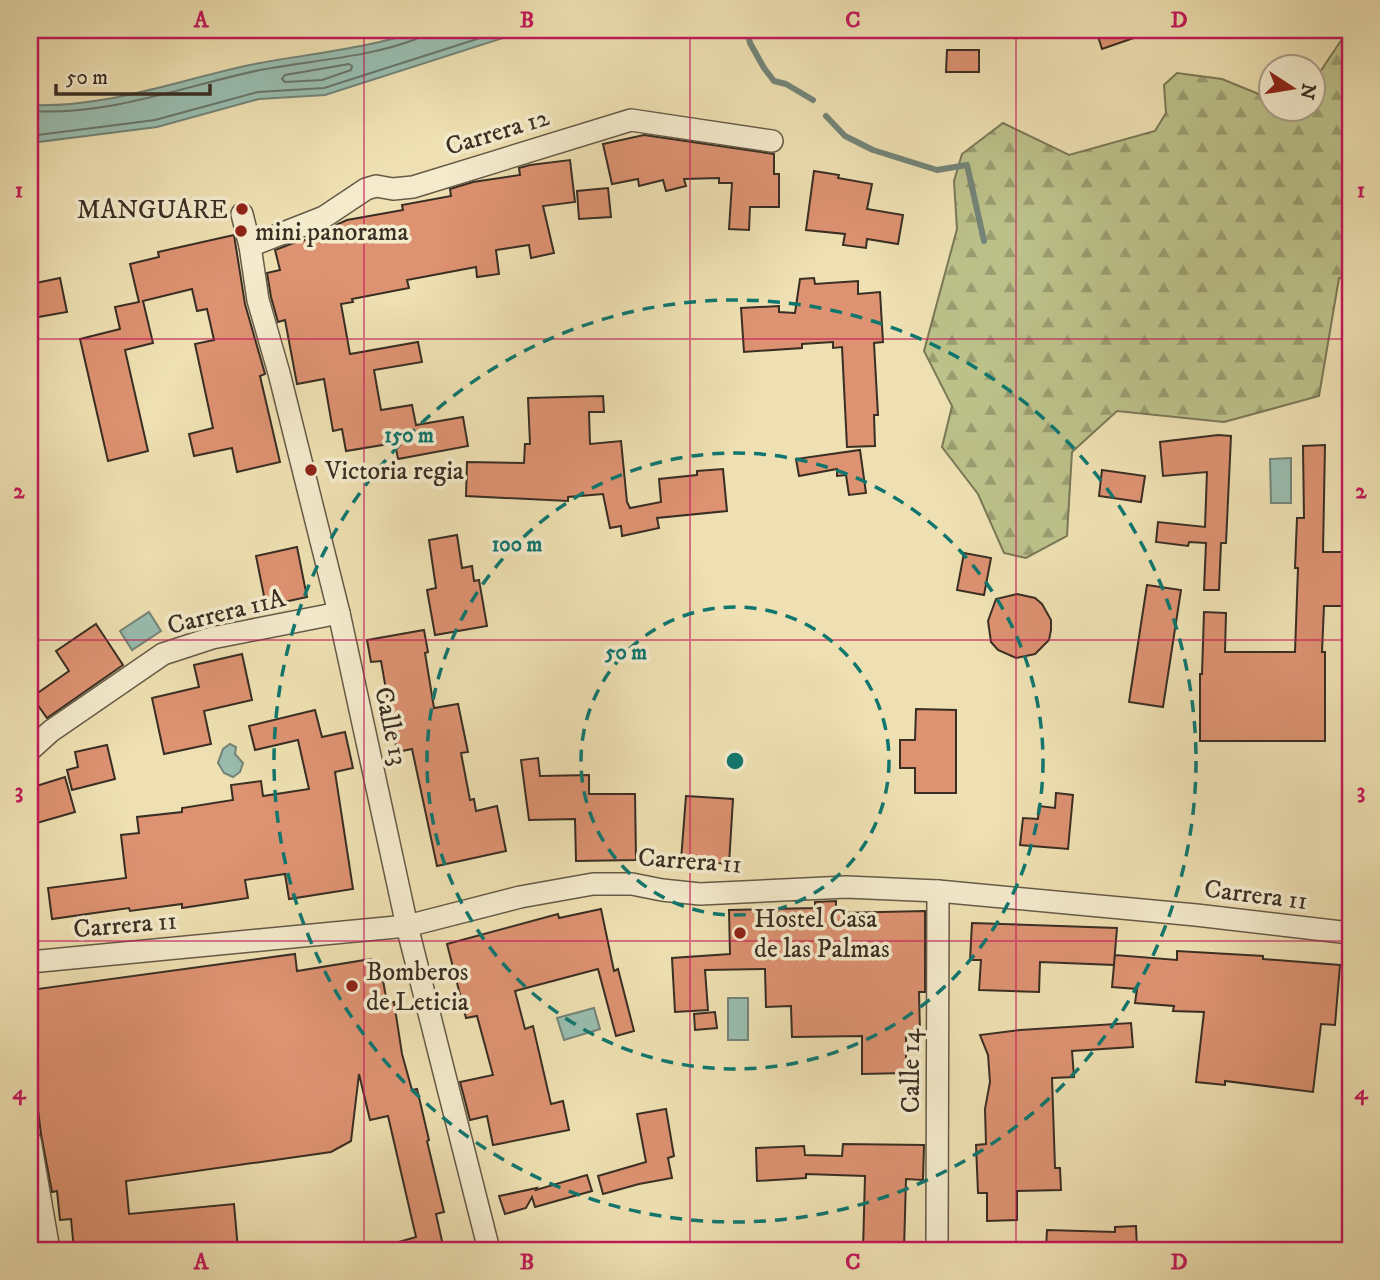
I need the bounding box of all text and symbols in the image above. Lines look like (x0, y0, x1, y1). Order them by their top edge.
text: A (193, 6, 210, 35)
text: B (520, 6, 534, 35)
text: C (845, 6, 861, 35)
text: D (1170, 6, 1188, 35)
scale bar (56, 52, 210, 96)
north arrow (1258, 52, 1328, 122)
text: 50 m (66, 65, 108, 91)
text: N (1294, 81, 1320, 102)
street label: Carrera 12 (441, 101, 554, 164)
text: 1 (15, 176, 23, 205)
text: 1 (1357, 176, 1365, 205)
place label: MANGUARE (77, 194, 228, 227)
marker: MANGUARE (234, 201, 250, 217)
place label: mini panorama (255, 216, 409, 249)
marker: mini panorama (233, 223, 249, 239)
text: 150 m (384, 423, 434, 449)
place label: Victoria regia (324, 455, 464, 488)
marker: Victoria regia (303, 462, 319, 478)
text: 2 (13, 477, 25, 506)
text: 2 (1355, 477, 1367, 506)
text: 100 m (492, 532, 542, 558)
street label: Carrera 11A (164, 582, 289, 643)
text: 50 m (604, 640, 647, 666)
street label: Calle 13 (366, 684, 415, 769)
centre of rings (723, 749, 747, 773)
text: 3 (15, 777, 23, 806)
text: 3 (1357, 777, 1365, 806)
street label: Carrera 11 (637, 841, 743, 882)
street label: Carrera 11 (1202, 873, 1309, 918)
place label: Hostel Casa de las Palmas (754, 903, 890, 966)
street label: Carrera 11 (72, 905, 178, 946)
marker: Hostel Casa de las Palmas (732, 925, 748, 941)
place label: Bomberos de Leticia (366, 956, 469, 1019)
marker: Bomberos de Leticia (344, 978, 360, 994)
street label: Calle 14 (895, 1028, 928, 1113)
text: 4 (12, 1078, 27, 1107)
text: 4 (1354, 1078, 1369, 1107)
text: A (193, 1248, 210, 1277)
text: B (520, 1248, 534, 1277)
text: C (845, 1248, 861, 1277)
text: D (1170, 1248, 1188, 1277)

